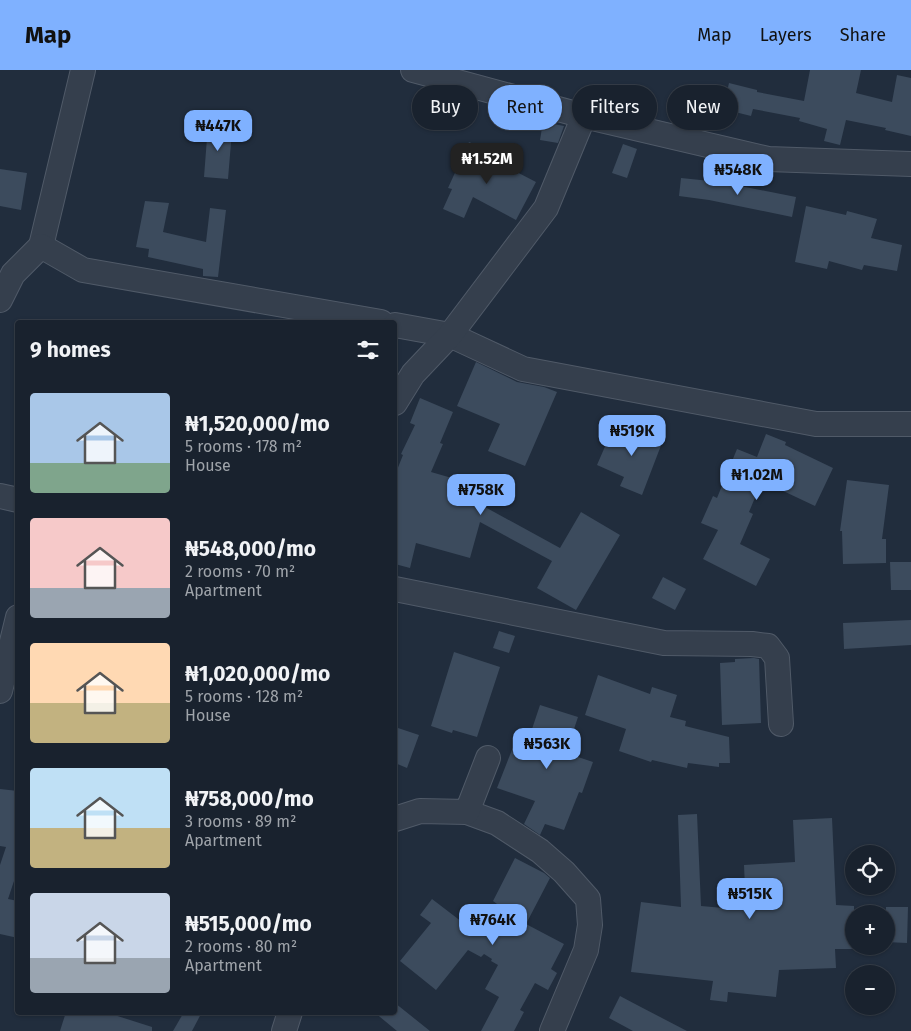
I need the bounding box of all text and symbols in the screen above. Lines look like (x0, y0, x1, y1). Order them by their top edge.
text: Map (25, 21, 71, 49)
text: Map (697, 24, 732, 46)
text: Layers (760, 24, 812, 46)
text: Share (840, 24, 886, 46)
chip: Buy (412, 85, 478, 130)
chip: Rent (488, 85, 562, 130)
chip: Filters (572, 85, 657, 130)
chip: New (667, 85, 738, 130)
pin: ₦447K (183, 109, 253, 152)
text: ₦447K (195, 116, 241, 135)
pin: ₦1.52M (446, 142, 528, 185)
text: ₦1.52M (461, 149, 513, 168)
pin: ₦548K (703, 154, 773, 196)
text: ₦548K (714, 160, 762, 179)
icon: filters (354, 336, 382, 364)
text: 9 homes (30, 337, 111, 363)
text: ₦1,520,000/mo (185, 411, 330, 437)
icon: home (70, 413, 130, 473)
pin: ₦519K (597, 414, 667, 457)
text: ₦519K (610, 421, 654, 440)
text: 5 rooms · 178 m² (185, 437, 302, 456)
text: House (185, 456, 231, 475)
pin: ₦1.02M (716, 458, 798, 501)
text: ₦1.02M (731, 465, 783, 484)
pin: ₦758K (446, 474, 516, 516)
text: ₦758K (458, 480, 504, 499)
text: ₦548,000/mo (185, 536, 316, 562)
icon: home (70, 538, 130, 598)
text: 2 rooms · 70 m² (185, 562, 295, 581)
text: Apartment (185, 581, 262, 600)
text: ₦1,020,000/mo (185, 661, 330, 687)
icon: home (70, 663, 130, 723)
text: 5 rooms · 128 m² (185, 687, 303, 706)
text: House (185, 706, 231, 725)
pin: ₦563K (512, 728, 582, 770)
text: ₦563K (524, 734, 570, 753)
text: ₦758,000/mo (185, 786, 314, 812)
icon: home (70, 788, 130, 848)
text: 3 rooms · 89 m² (185, 812, 296, 831)
text: Apartment (185, 831, 262, 850)
map controls (845, 845, 895, 1015)
button: locate (845, 845, 895, 895)
pin: ₦515K (715, 878, 785, 920)
text: ₦515K (728, 884, 772, 903)
pin: ₦764K (458, 904, 528, 946)
button: + (845, 905, 895, 955)
text: ₦764K (470, 910, 516, 929)
text: ₦515,000/mo (185, 911, 312, 937)
icon: home (70, 913, 130, 973)
text: 2 rooms · 80 m² (185, 937, 297, 956)
text: Apartment (185, 956, 262, 975)
button: − (845, 965, 895, 1015)

